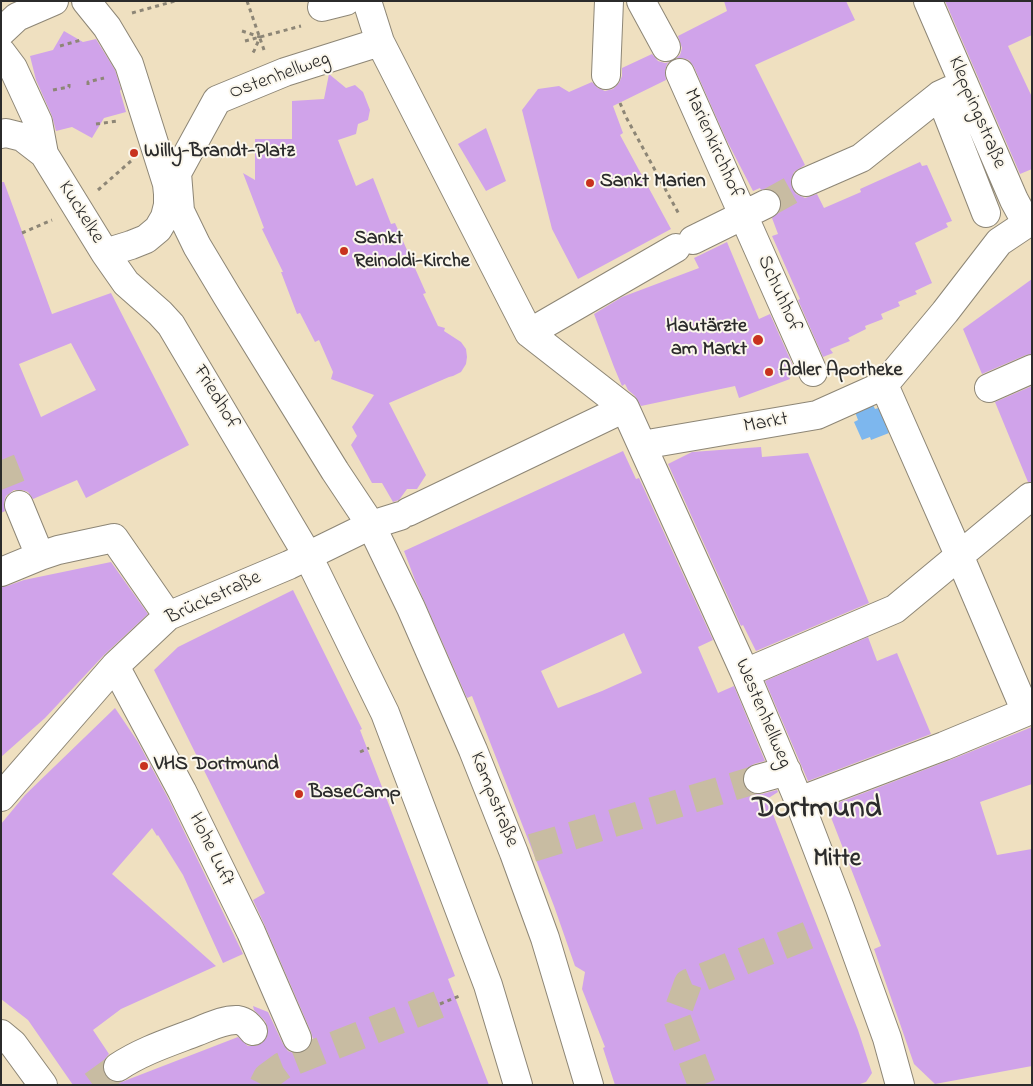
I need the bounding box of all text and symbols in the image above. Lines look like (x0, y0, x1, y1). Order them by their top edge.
street label: Ostenhellweg (227, 48, 333, 106)
street label: Kleppingstraße (942, 53, 1010, 173)
street label: Marienkirchhof (677, 85, 747, 203)
place label: Willy-Brandt-Platz (144, 141, 295, 165)
marker: Willy-Brandt-Platz (128, 147, 140, 159)
place label: Sankt Marien (600, 171, 706, 195)
street label: Kuckelke (52, 177, 108, 249)
marker: Sankt Marien (584, 177, 596, 189)
place label: Sankt Reinoldi-Kirche (354, 228, 470, 275)
marker: Sankt Reinoldi-Kirche (338, 245, 350, 257)
street label: Schuhhof (751, 252, 805, 336)
place label: Hautärzte am Markt (666, 316, 747, 363)
marker: Hautärzte am Markt (751, 333, 765, 347)
place label: Adler Apotheke (779, 360, 903, 384)
street label: Friedhof (187, 362, 243, 434)
marker: Adler Apotheke (763, 366, 775, 378)
street label: Markt (742, 408, 790, 440)
street label: Brückstraße (163, 567, 265, 631)
street label: Westenhellweg (728, 656, 796, 772)
street label: Kampstraße (463, 749, 523, 851)
place label: VHS Dortmund (154, 754, 279, 778)
marker: VHS Dortmund (138, 760, 150, 772)
place label: BaseCamp (309, 782, 401, 806)
marker: BaseCamp (293, 788, 305, 800)
district label: Dortmund (753, 793, 881, 829)
street label: Hohe Luft (182, 809, 238, 891)
district label: Mitte (813, 846, 861, 876)

